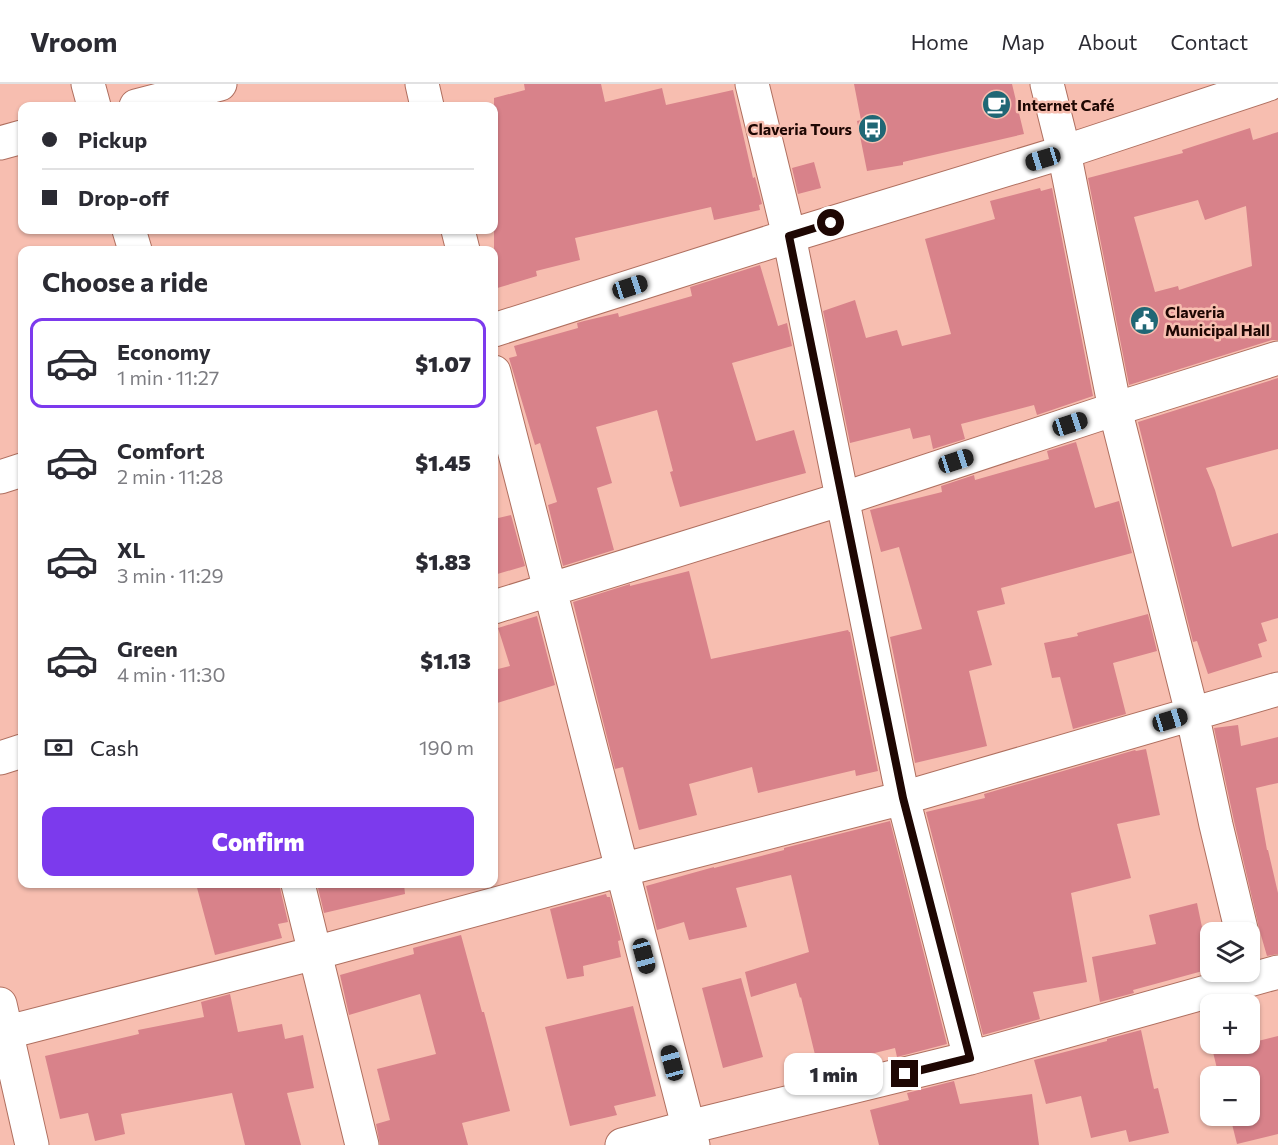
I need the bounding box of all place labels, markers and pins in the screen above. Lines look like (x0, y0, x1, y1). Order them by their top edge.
cafe icon: Internet Café (980, 89, 1012, 121)
place label: Internet Café (1017, 95, 1115, 114)
bus stop icon: Claveria Tours (857, 113, 889, 145)
place label: Claveria Tours (747, 119, 852, 138)
place label: Claveria Municipal Hall (1165, 302, 1270, 339)
public building icon: Claveria Municipal Hall (1128, 305, 1160, 337)

